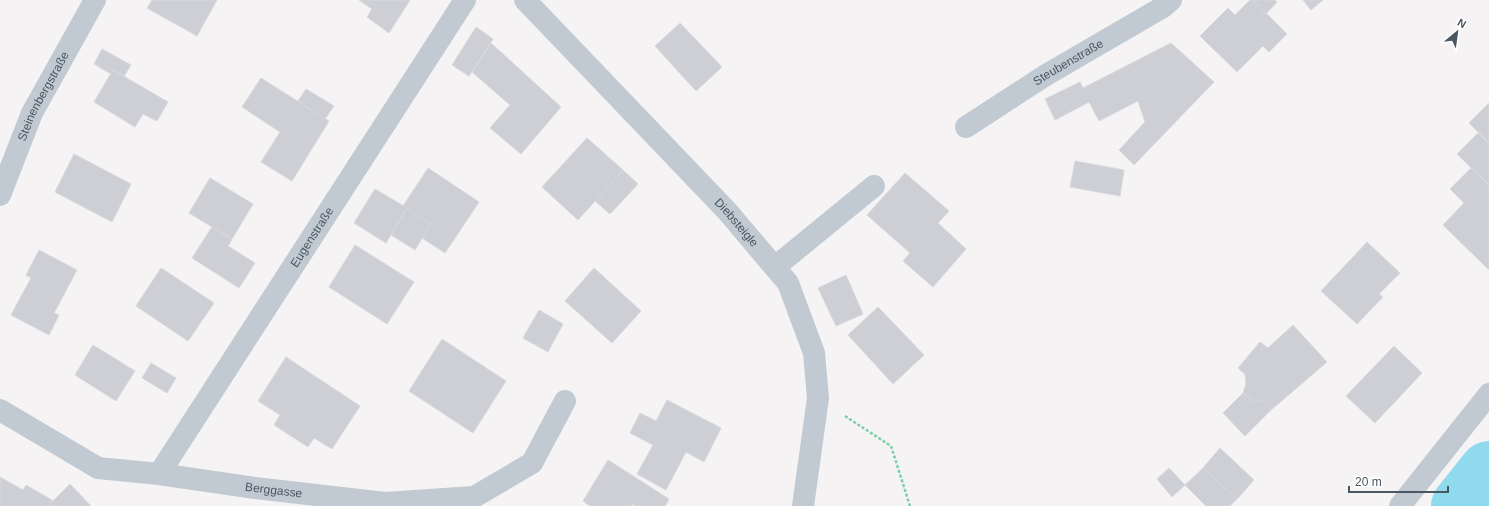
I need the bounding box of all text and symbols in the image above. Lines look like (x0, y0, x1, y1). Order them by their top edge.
north arrow (1437, 12, 1477, 52)
text: N (1455, 16, 1468, 30)
street label: Steubenstraße (1031, 36, 1106, 88)
street label: Steinenbergstraße (15, 49, 72, 143)
street label: Diebsteigle (712, 195, 761, 250)
street label: Eugenstraße (287, 204, 337, 270)
scale bar (1349, 468, 1448, 494)
text: 20 m (1355, 475, 1382, 489)
street label: Berggasse (244, 480, 303, 500)

